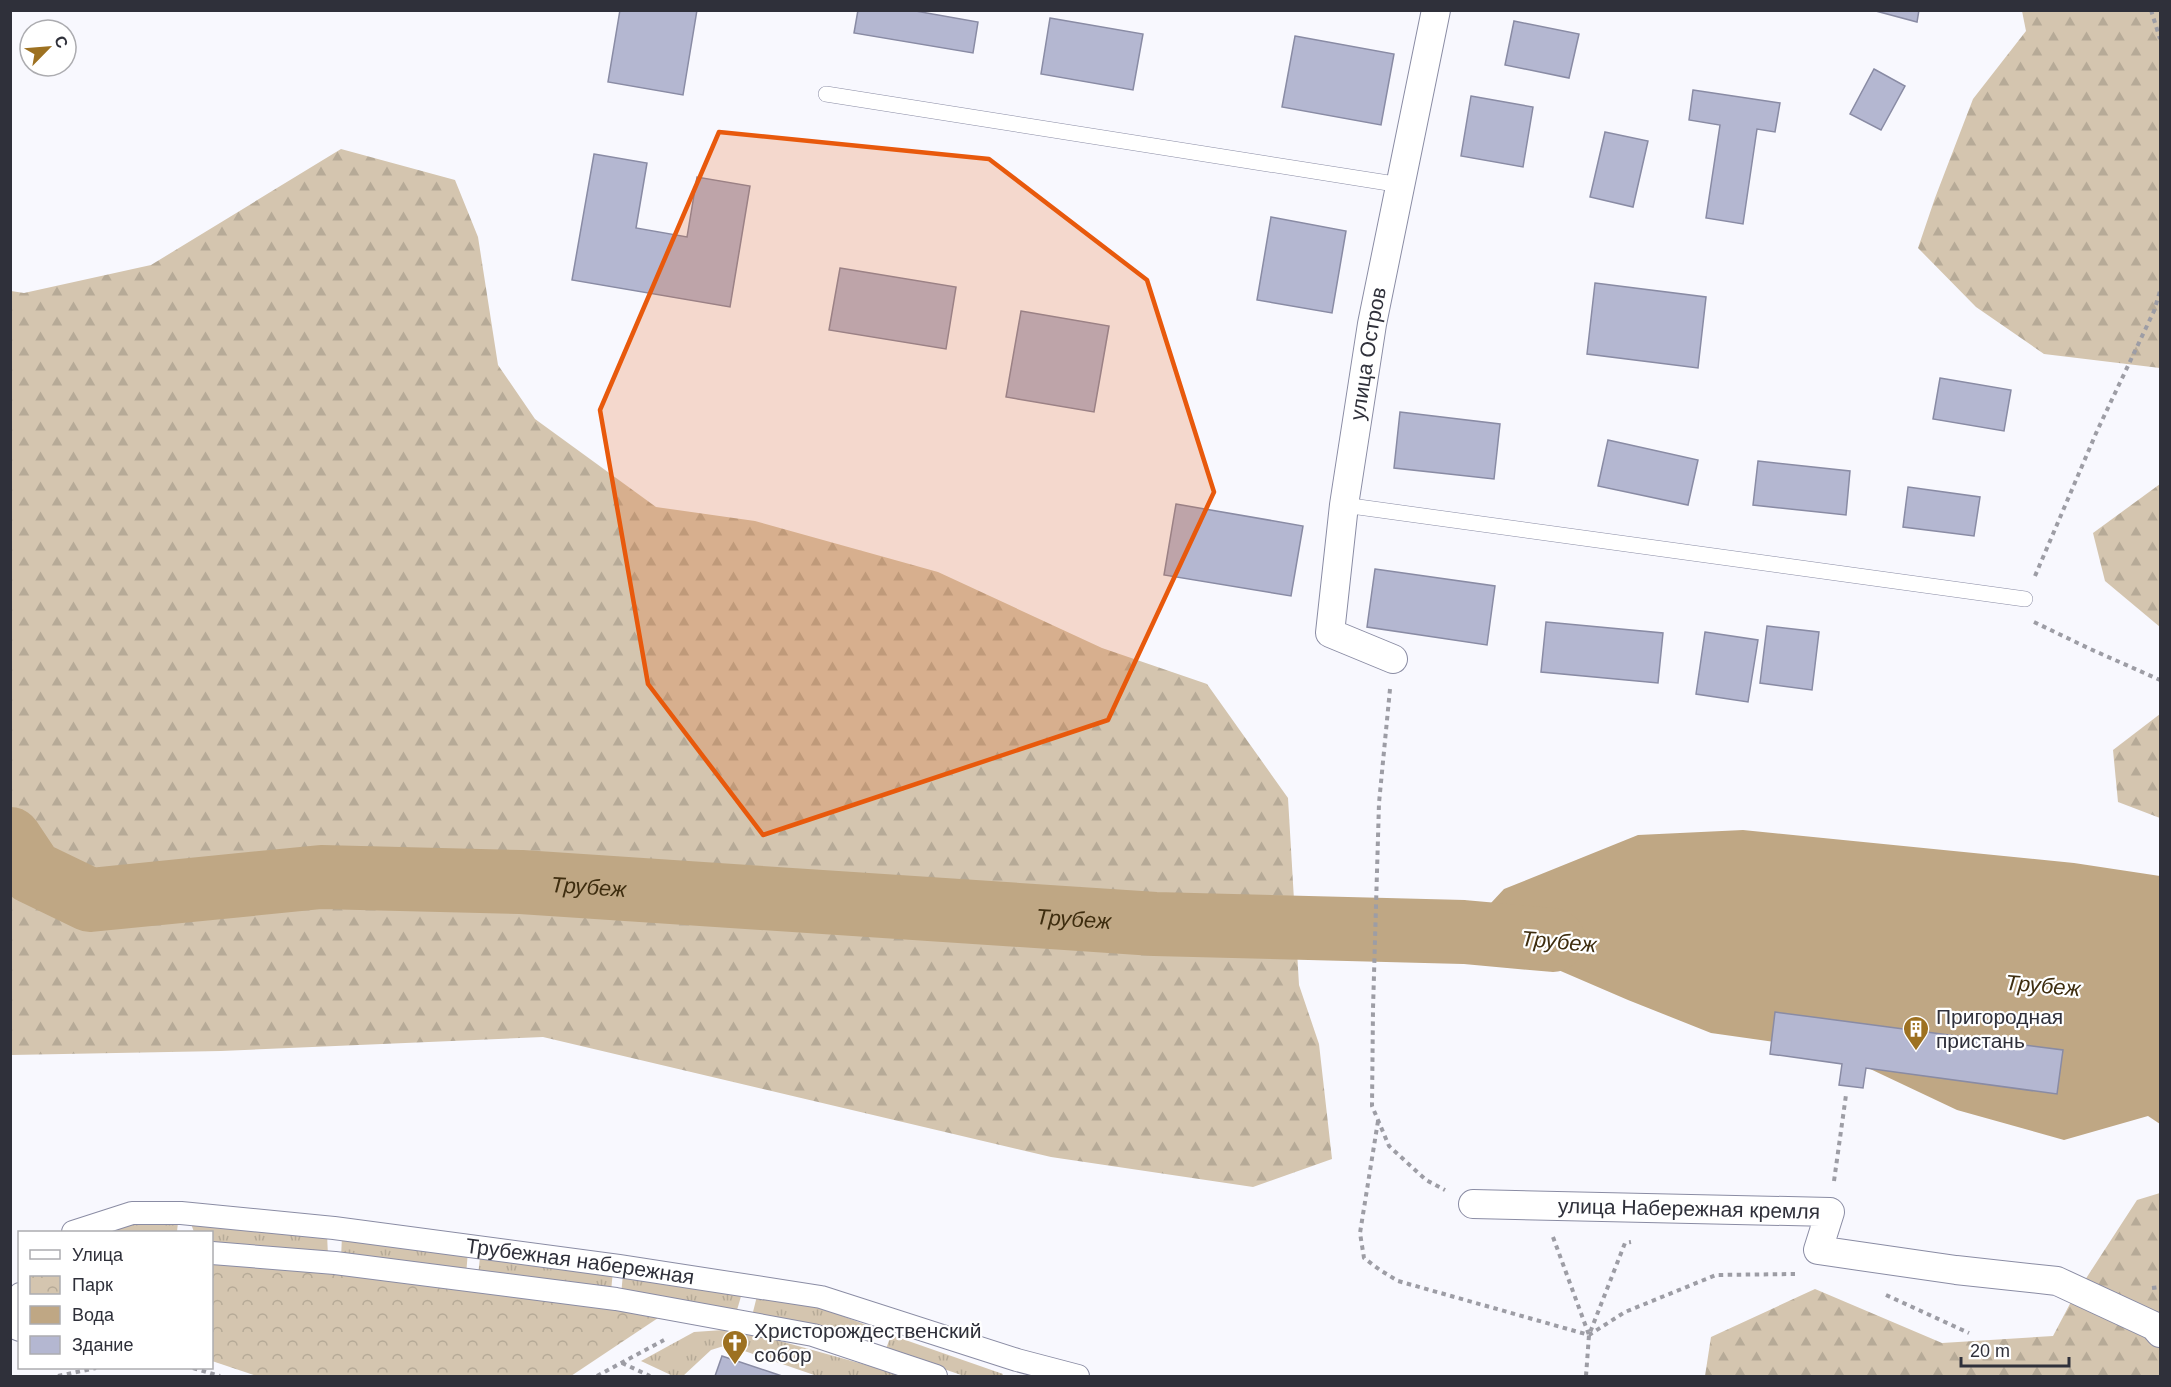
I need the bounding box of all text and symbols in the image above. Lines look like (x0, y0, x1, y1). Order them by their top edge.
north arrow (18, 18, 78, 78)
text: С (51, 33, 71, 51)
street label: улица Остров (1345, 285, 1390, 422)
water label: Трубеж (550, 872, 628, 902)
water label: Трубеж (1035, 904, 1113, 934)
water label: Трубеж (1520, 926, 1598, 957)
water label: Трубеж (2004, 970, 2082, 1001)
place label: Пригородная пристань (1936, 1005, 2063, 1052)
building icon: Пригородная пристань (1901, 1014, 1931, 1052)
street label: улица Набережная кремля (1558, 1194, 1820, 1223)
legend (18, 1231, 213, 1369)
street label: Трубежная набережная (464, 1234, 696, 1288)
text: Улица (72, 1245, 124, 1265)
text: Парк (72, 1275, 113, 1295)
text: Вода (72, 1305, 115, 1325)
place label: Христорождественский собор (754, 1319, 982, 1366)
church icon: Христорождественский собор (720, 1328, 750, 1366)
scale bar (1961, 1330, 2069, 1368)
text: Здание (72, 1335, 133, 1355)
text: 20 m (1970, 1341, 2010, 1361)

